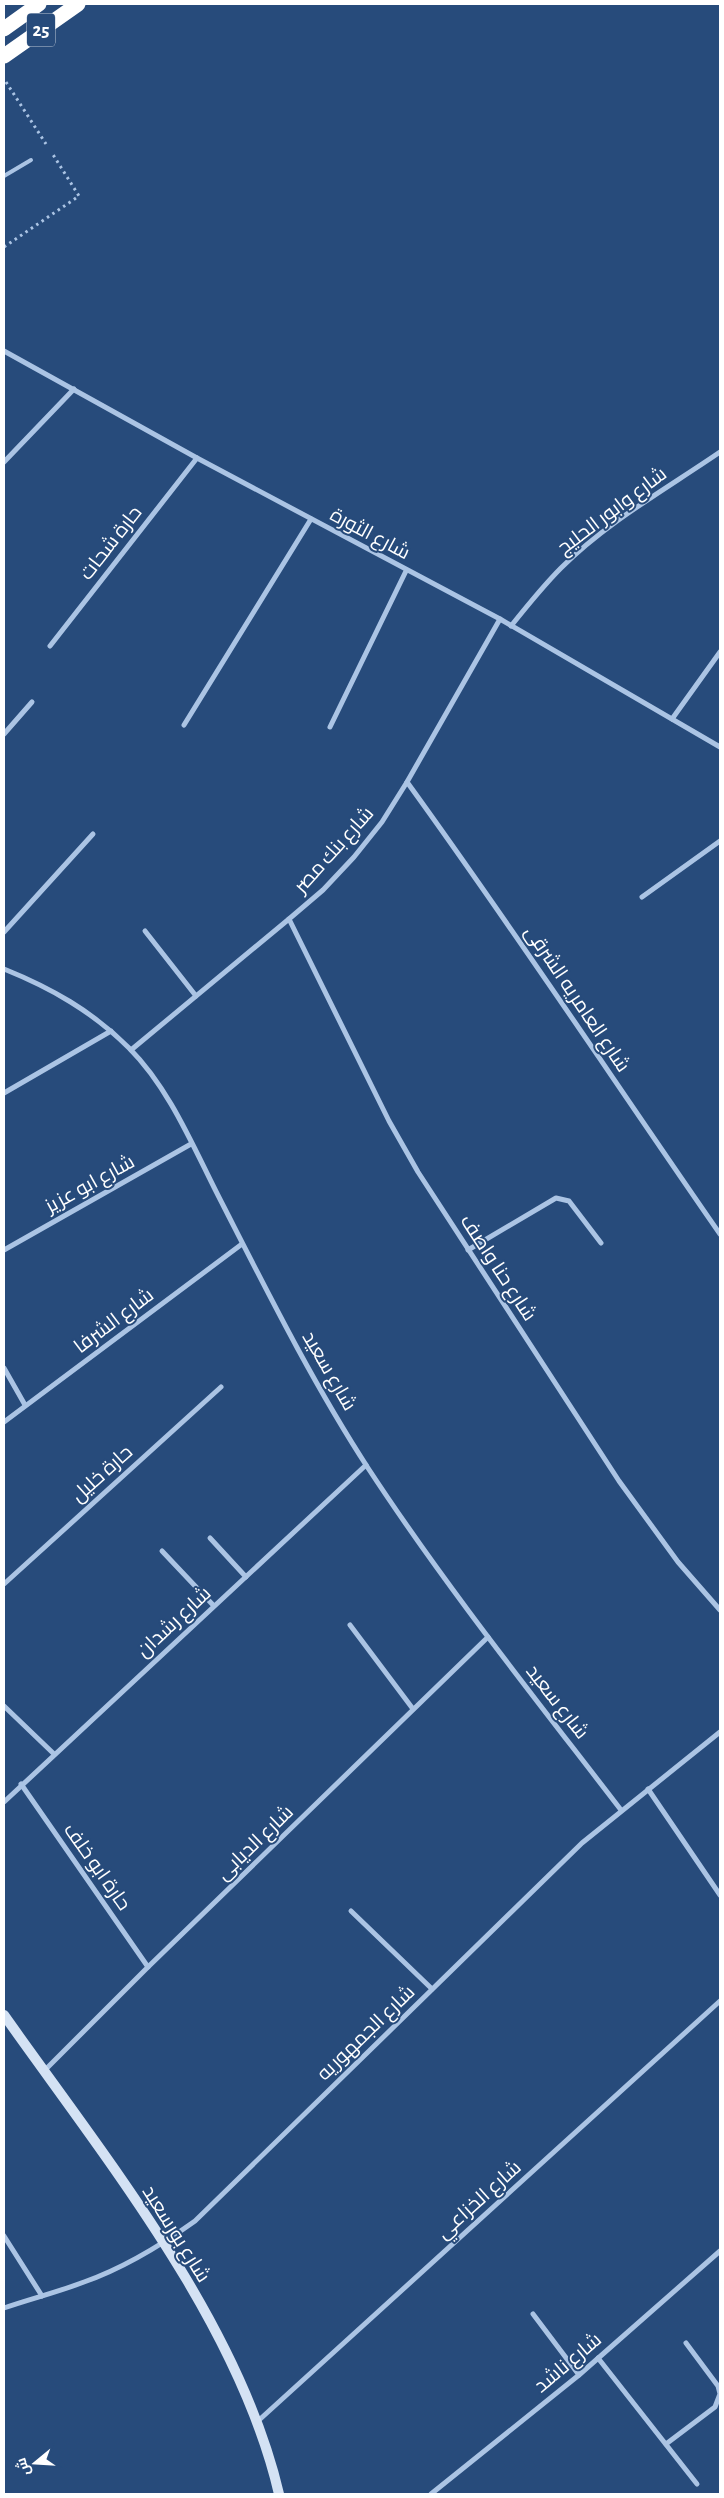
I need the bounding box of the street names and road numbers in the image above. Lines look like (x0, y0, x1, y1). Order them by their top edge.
road number: 25 (27, 14, 55, 46)
street label: شارع وابور الحليج (554, 464, 672, 561)
street label: حارة شحات (76, 502, 147, 584)
street label: شارع الثورة (325, 505, 413, 566)
street label: شارع بنك مصر (290, 803, 380, 900)
street label: شارع العامريه الشرقى (518, 922, 633, 1077)
street label: شارع ابو عزيز (41, 1151, 139, 1220)
street label: شارع حنا واصف (454, 1211, 540, 1326)
street label: شارع الشرفا (71, 1285, 159, 1360)
street label: شارع سعيد (296, 1328, 360, 1416)
street label: حارة خليل (68, 1442, 138, 1508)
street label: شارع رشدان (133, 1583, 217, 1663)
street label: شارع سعيد (520, 1661, 592, 1745)
street label: شارع الديابى (213, 1802, 299, 1886)
street label: حارة ابو خلف (59, 1820, 134, 1915)
street label: شارع الجمهوريه (313, 1982, 421, 2086)
street label: شارع الخزاعي (433, 2157, 528, 2247)
street label: شارع بورسعيد (136, 2182, 214, 2288)
street label: شارع ناشد (531, 2329, 607, 2399)

